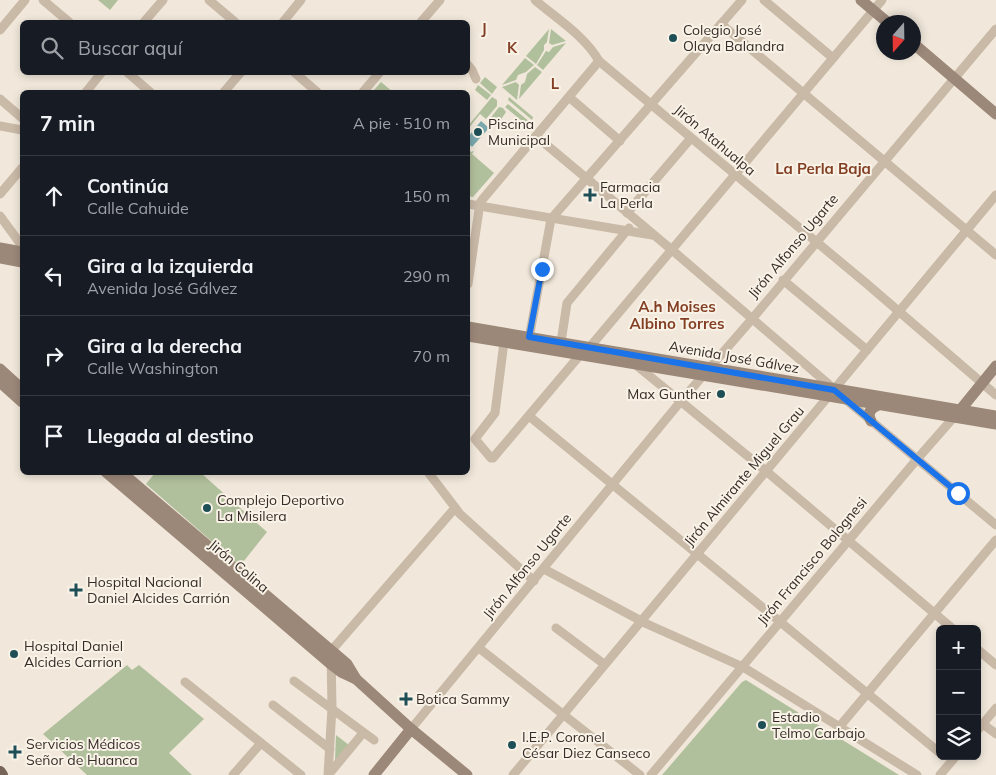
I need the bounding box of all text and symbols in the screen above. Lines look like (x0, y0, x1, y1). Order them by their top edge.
north arrow (876, 15, 921, 60)
district label: J (481, 19, 487, 38)
search box (20, 20, 470, 75)
place label: Colegio José Olaya Balandra (683, 21, 785, 55)
marker: Colegio José Olaya Balandra (667, 32, 679, 44)
icon: search (38, 34, 66, 62)
text: Buscar aquí (78, 36, 182, 60)
district label: K (507, 38, 518, 57)
district label: L (551, 74, 560, 93)
street label: Jirón Atahualpa (671, 101, 759, 179)
text: 7 min (40, 110, 95, 136)
text: A pie · 510 m (353, 113, 450, 133)
place label: Piscina Municipal (488, 115, 550, 149)
marker: Piscina Municipal (472, 126, 484, 138)
district label: La Perla Baja (775, 159, 871, 178)
text: Continúa (87, 174, 169, 198)
place label: Farmacia La Perla (600, 178, 660, 212)
icon: ahead (40, 182, 68, 210)
text: 150 m (403, 186, 450, 206)
marker: Farmacia La Perla (584, 189, 596, 201)
street label: Jirón Alfonso Ugarte (744, 190, 842, 302)
text: Calle Cahuide (87, 198, 189, 218)
text: Gira a la izquierda (87, 254, 253, 278)
route end (531, 258, 554, 281)
icon: left (40, 262, 68, 290)
text: 290 m (403, 266, 450, 286)
text: Avenida José Gálvez (87, 278, 238, 298)
district label: A.h Moises Albino Torres (630, 297, 724, 333)
text: Gira a la derecha (87, 334, 242, 358)
street label: Avenida José Gálvez (668, 337, 800, 377)
icon: right (40, 342, 68, 370)
text: 70 m (413, 346, 450, 366)
text: Calle Washington (87, 358, 218, 378)
place label: Max Gunther (627, 385, 712, 403)
marker: Max Gunther (715, 388, 727, 400)
street label: Jirón Almirante Miguel Grau (680, 402, 808, 550)
icon: arrive (40, 422, 68, 450)
text: Llegada al destino (87, 424, 254, 448)
route start (947, 482, 970, 505)
place label: Complejo Deportivo La Misilera (217, 491, 344, 525)
street label: Jirón Francisco Bolognesi (753, 493, 871, 629)
marker: Complejo Deportivo La Misilera (201, 502, 213, 514)
street label: Jirón Alfonso Ugarte (479, 510, 575, 622)
street label: Jirón Colina (205, 536, 273, 596)
place label: Hospital Nacional Daniel Alcides Carrión (87, 573, 230, 607)
marker: Hospital Nacional Daniel Alcides Carrión (69, 583, 83, 597)
map controls (936, 625, 981, 760)
button: + (936, 625, 981, 670)
place label: Hospital Daniel Alcides Carrion (24, 637, 123, 671)
marker: Hospital Daniel Alcides Carrion (8, 648, 20, 660)
button: − (936, 670, 981, 715)
place label: Botica Sammy (416, 690, 510, 708)
marker: Botica Sammy (400, 693, 412, 705)
place label: Estadio Telmo Carbajo (772, 708, 865, 742)
button: layers (936, 715, 981, 760)
marker: Estadio Telmo Carbajo (756, 719, 768, 731)
place label: I.E.P. Coronel César Diez Canseco (522, 728, 650, 762)
place label: Servicios Médicos Señor de Huanca (26, 735, 141, 769)
marker: I.E.P. Coronel César Diez Canseco (506, 739, 518, 751)
marker: Servicios Médicos Señor de Huanca (8, 745, 22, 759)

